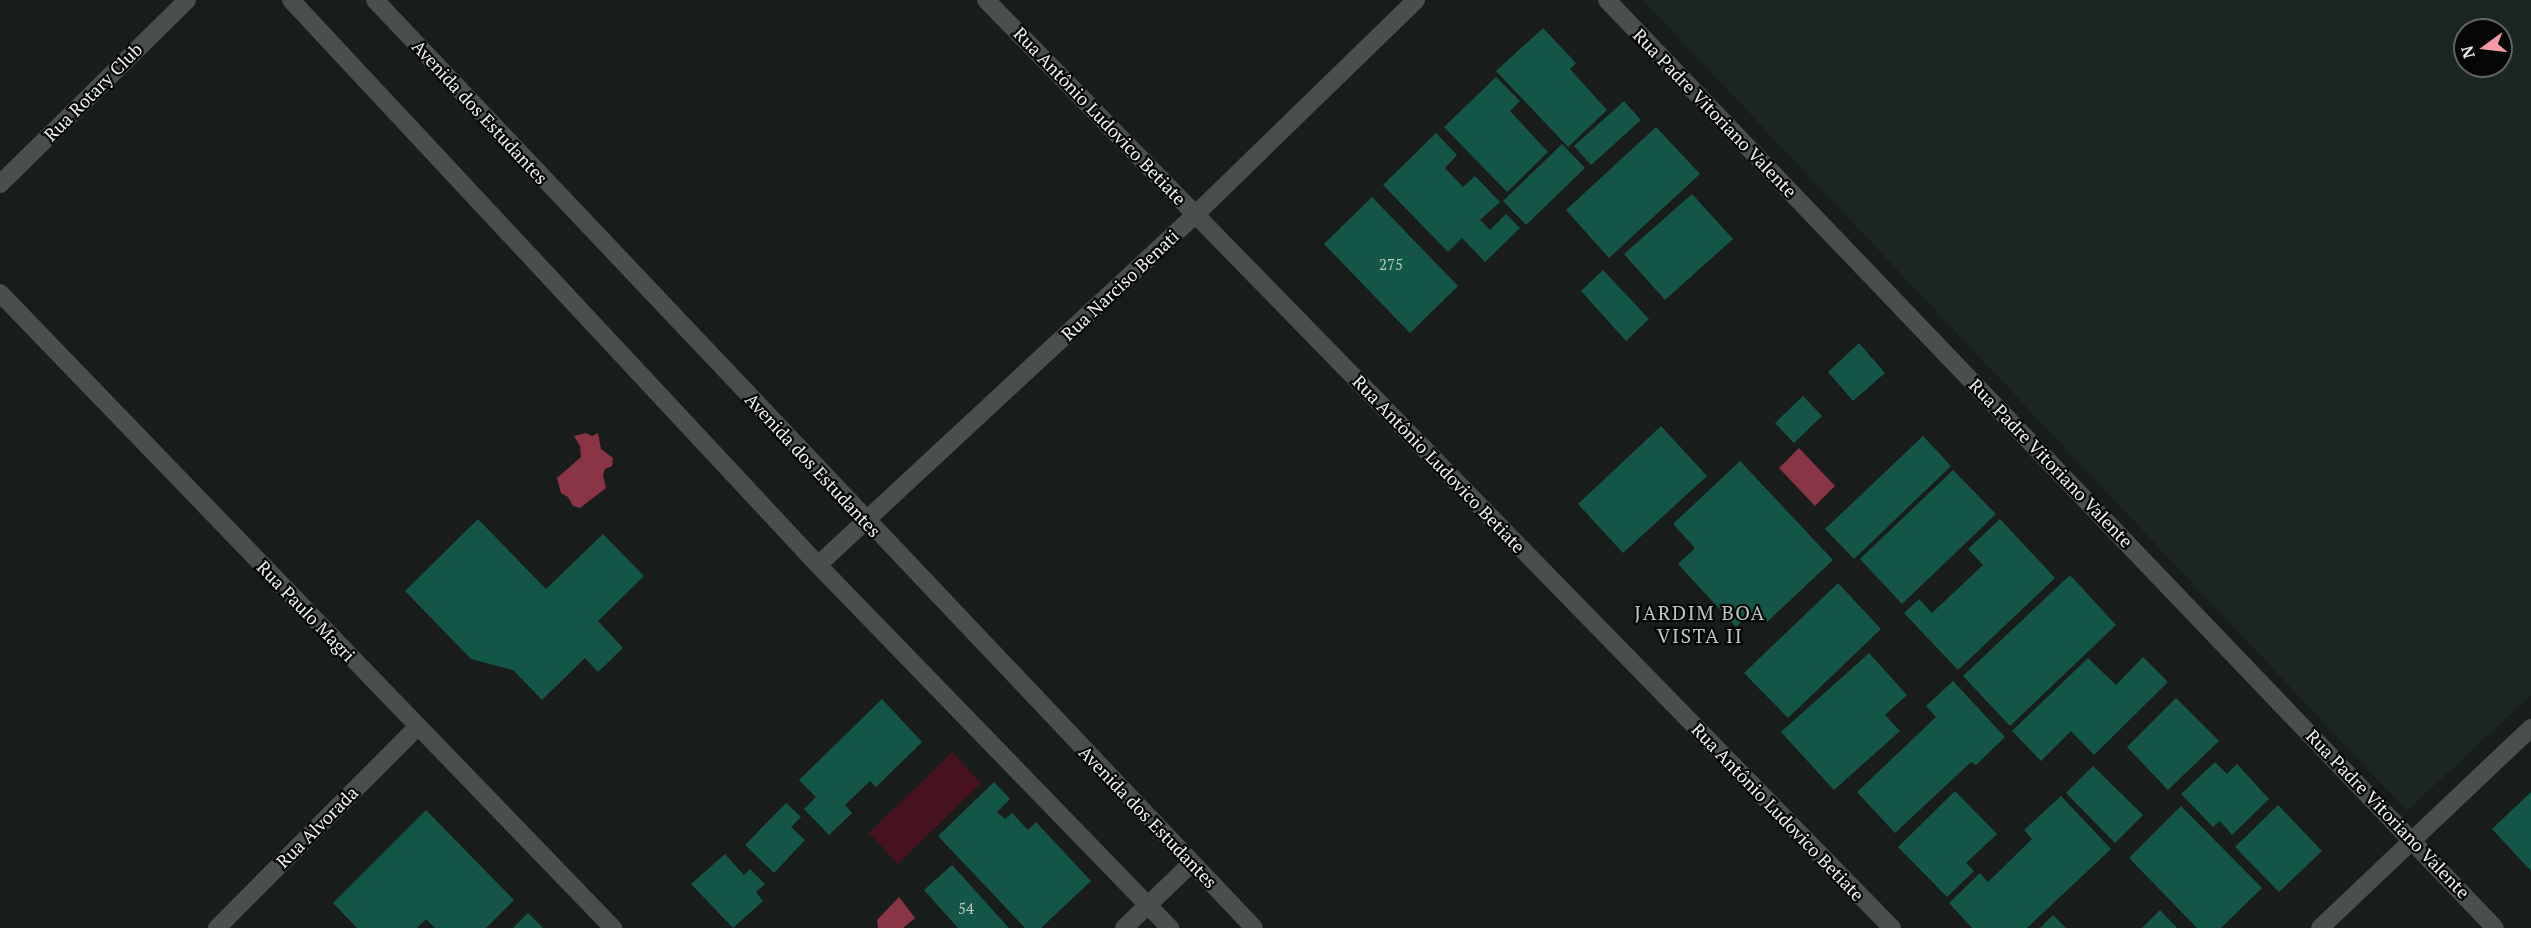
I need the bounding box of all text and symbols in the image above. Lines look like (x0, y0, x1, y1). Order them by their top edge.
north arrow (2453, 18, 2513, 78)
street label: Rua Antônio Ludovico Betiate (1009, 22, 1191, 210)
street label: Rua Padre Vitoriano Valente (1628, 24, 1802, 202)
street label: Avenida dos Estudantes (408, 35, 552, 189)
street label: Rua Rotary Club (39, 38, 147, 146)
text: N (2455, 43, 2480, 61)
street label: Rua Narciso Benati (1057, 225, 1183, 345)
house number: 275 (1379, 256, 1403, 274)
street label: Rua Antônio Ludovico Betiate (1348, 370, 1530, 558)
street label: Rua Padre Vitoriano Valente (1964, 374, 2138, 552)
street label: Avenida dos Estudantes (741, 388, 885, 542)
street label: Rua Paulo Magri (253, 556, 359, 666)
district label: JARDIM BOA VISTA II (1634, 601, 1766, 648)
street label: Rua Antônio Ludovico Betiate (1687, 718, 1869, 906)
street label: Rua Padre Vitoriano Valente (2301, 725, 2475, 903)
street label: Avenida dos Estudantes (1075, 741, 1221, 893)
street label: Rua Alvorada (272, 782, 362, 872)
house number: 54 (958, 900, 974, 918)

